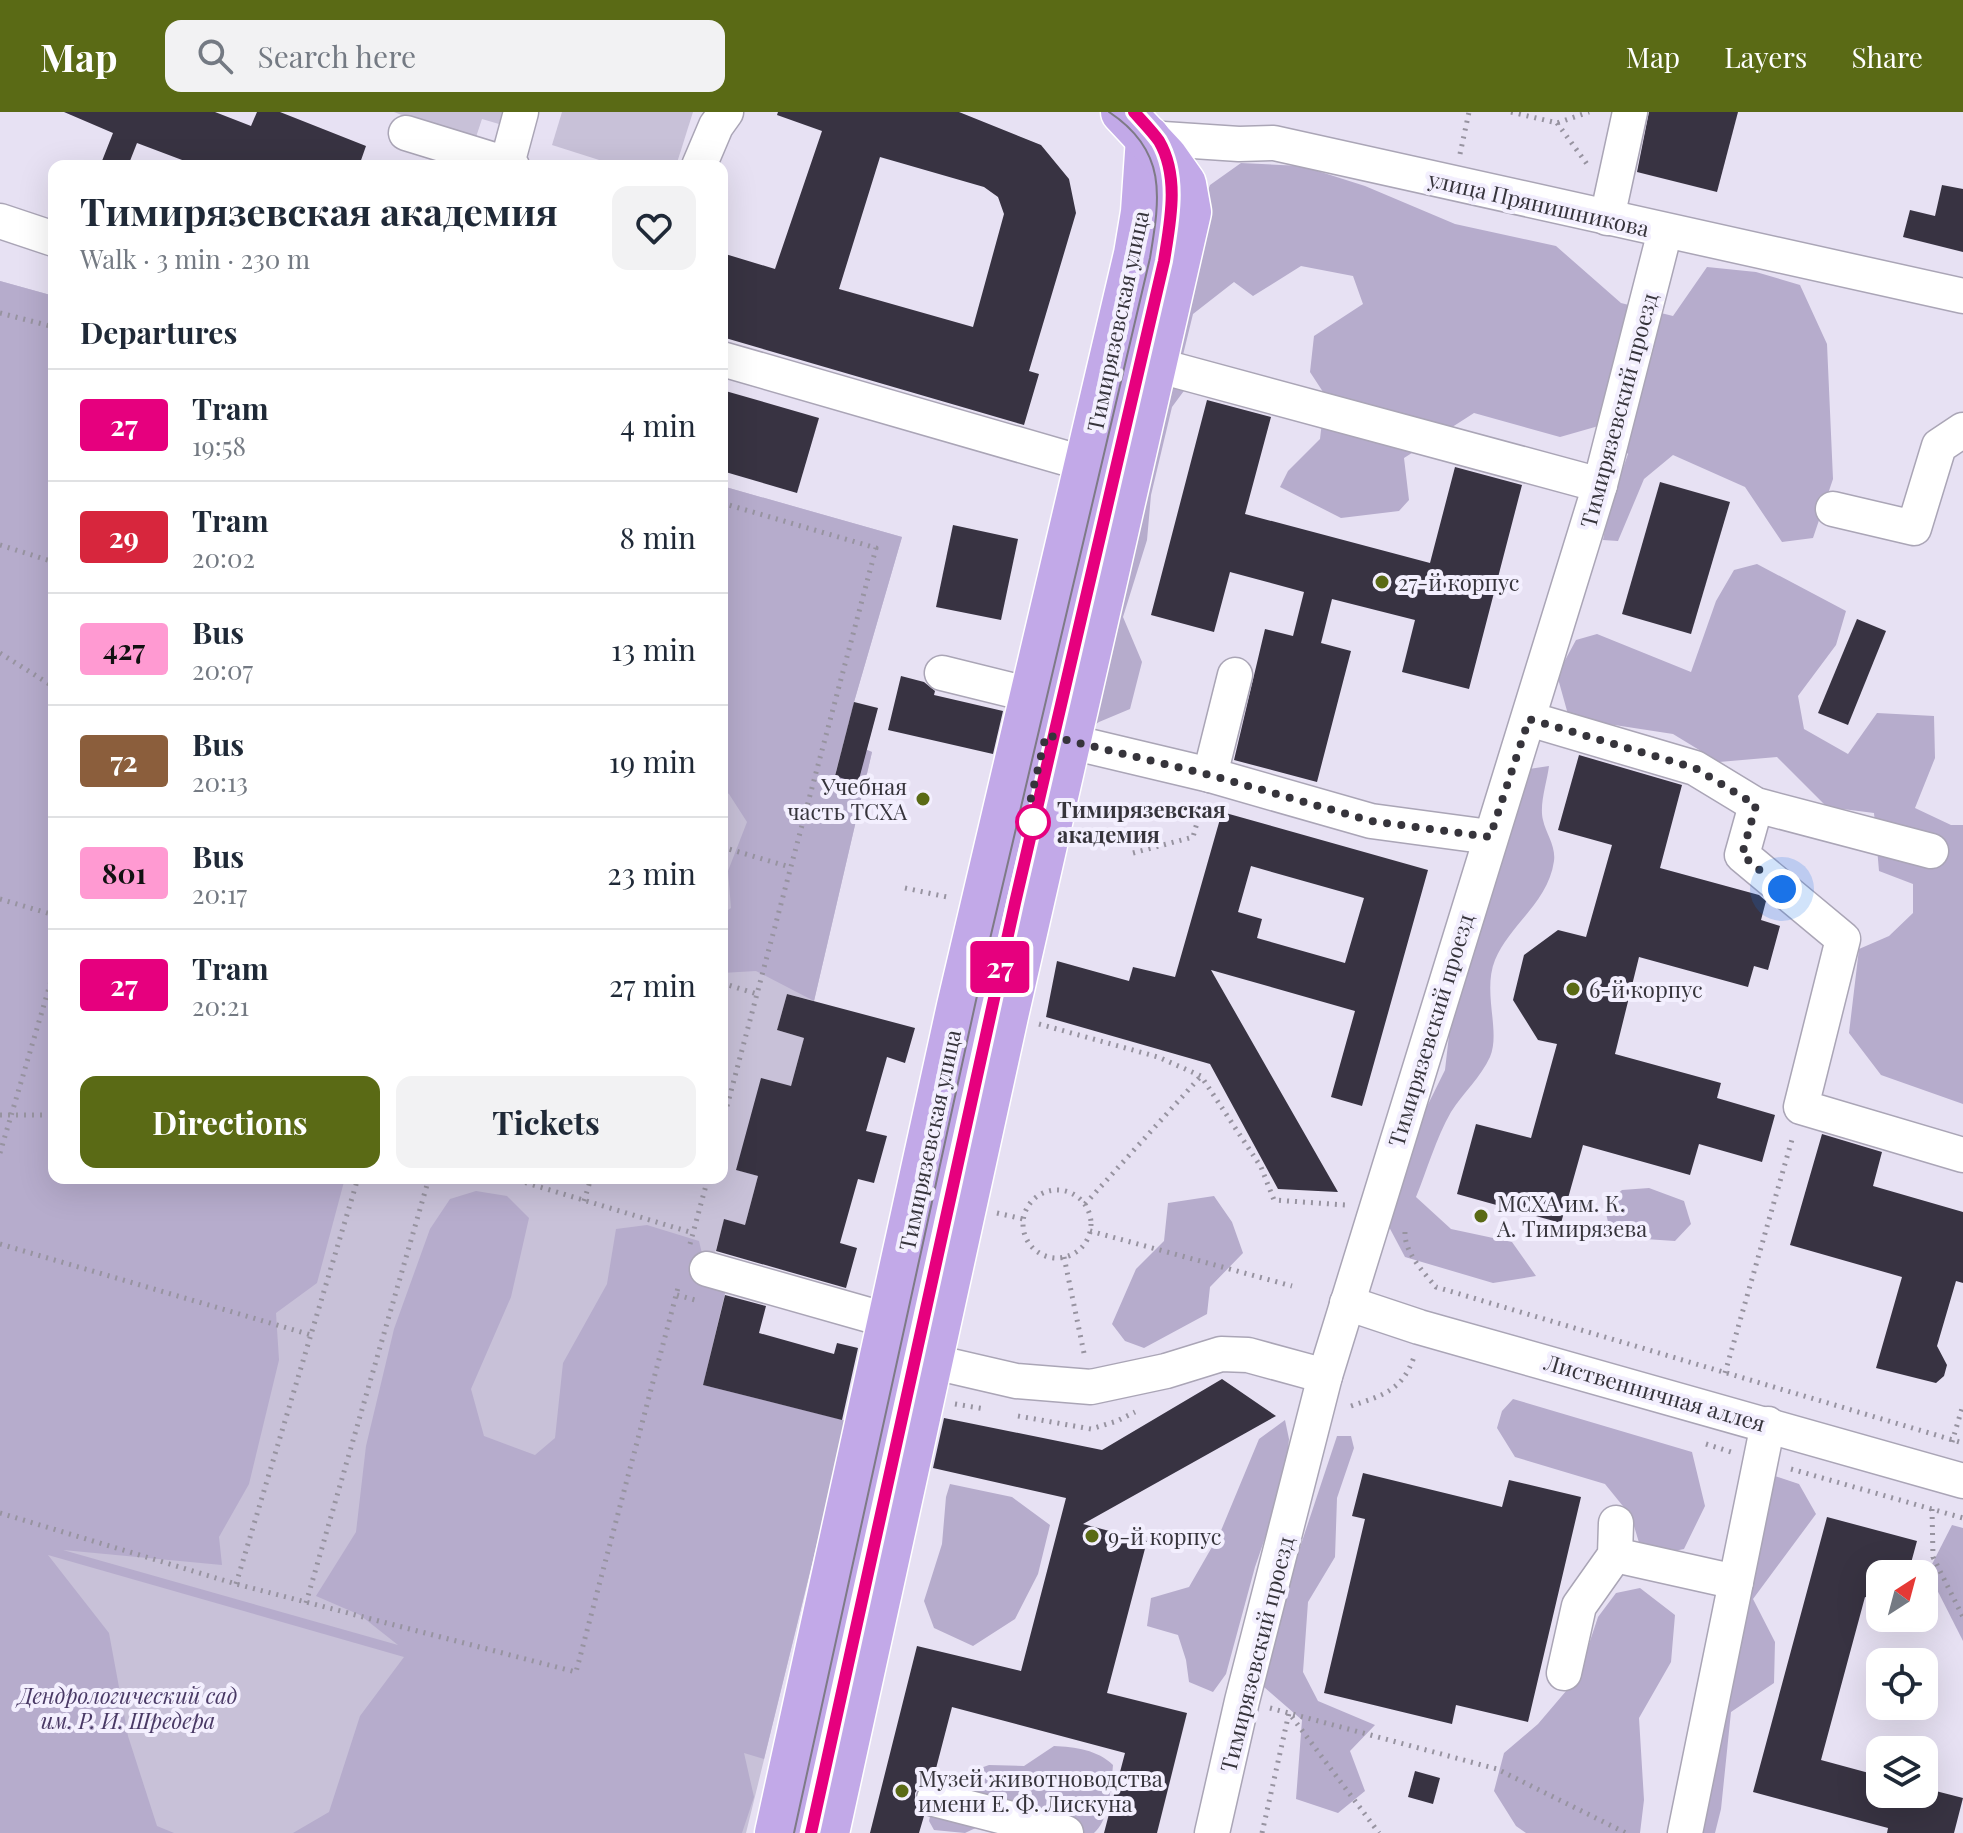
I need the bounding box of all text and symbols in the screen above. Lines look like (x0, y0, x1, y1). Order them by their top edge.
search box (165, 20, 725, 92)
text: Map (40, 31, 117, 82)
icon: search (193, 34, 237, 78)
text: Search here (257, 36, 416, 76)
text: Map (1626, 38, 1680, 75)
text: Layers (1724, 38, 1807, 75)
text: Share (1851, 38, 1923, 75)
street label: улица Прянишникова (1425, 163, 1652, 243)
text: Тимирязевская академия (80, 185, 558, 236)
button: heart (612, 186, 696, 270)
street label: Тимирязевская улица (1079, 208, 1155, 434)
text: Walk · 3 min · 230 m (80, 241, 310, 276)
street label: Тимирязевский проезд (1572, 289, 1664, 531)
text: Departures (80, 312, 237, 352)
text: Tram (192, 388, 269, 428)
text: 4 min (620, 405, 696, 445)
text: 27 (110, 406, 138, 443)
text: 19:58 (192, 428, 246, 463)
text: Tram (192, 500, 269, 540)
text: 8 min (620, 517, 696, 557)
text: 29 (109, 518, 139, 555)
text: 20:02 (192, 540, 255, 575)
place label: 27-й корпус (1398, 567, 1519, 597)
marker: 27-й корпус (1373, 573, 1391, 591)
text: Bus (192, 612, 244, 652)
text: 13 min (611, 629, 696, 669)
text: 427 (103, 630, 145, 667)
text: 20:07 (192, 652, 253, 687)
text: Bus (192, 724, 244, 764)
text: 19 min (609, 741, 696, 781)
text: 72 (110, 742, 138, 779)
text: 20:13 (192, 764, 248, 799)
place label: Учебная часть ТСХА (787, 771, 907, 826)
marker: Учебная часть ТСХА (914, 790, 932, 808)
place label: Тимирязевская академия (1057, 794, 1226, 849)
marker: Тимирязевская академия (1016, 805, 1050, 839)
text: Bus (192, 836, 244, 876)
text: 23 min (607, 853, 696, 893)
text: 801 (102, 854, 146, 891)
your location (1762, 869, 1802, 909)
text: 20:17 (192, 876, 247, 911)
street label: Тимирязевский проезд (1380, 909, 1480, 1150)
line badge: 27 (964, 941, 1036, 993)
text: Tram (192, 948, 269, 988)
text: 27 (986, 948, 1014, 985)
text: 27 min (609, 965, 696, 1005)
text: 27 (110, 966, 138, 1003)
place label: 6-й корпус (1589, 974, 1703, 1004)
marker: 6-й корпус (1564, 980, 1582, 998)
text: 20:21 (192, 988, 249, 1023)
street label: Тимирязевская улица (891, 1027, 967, 1253)
button: Directions (80, 1076, 380, 1168)
button: Tickets (396, 1076, 696, 1168)
place label: МСХА им. К. А. Тимирязева (1496, 1188, 1647, 1243)
marker: МСХА им. К. А. Тимирязева (1472, 1207, 1490, 1225)
street label: Лиственничная аллея (1540, 1346, 1769, 1438)
place label: 9-й корпус (1108, 1521, 1221, 1551)
marker: 9-й корпус (1083, 1527, 1101, 1545)
street label: Тимирязевский проезд (1212, 1533, 1300, 1775)
north arrow (1866, 1560, 1938, 1632)
map controls (1866, 1560, 1938, 1808)
button: locate (1866, 1648, 1938, 1720)
park label: Дендрологический сад им. Р. И. Шредера (15, 1680, 237, 1735)
button: layers (1866, 1736, 1938, 1808)
place label: Музей животноводства имени Е. Ф. Лискуна (918, 1763, 1163, 1818)
marker: Музей животноводства имени Е. Ф. Лискуна (893, 1782, 911, 1800)

